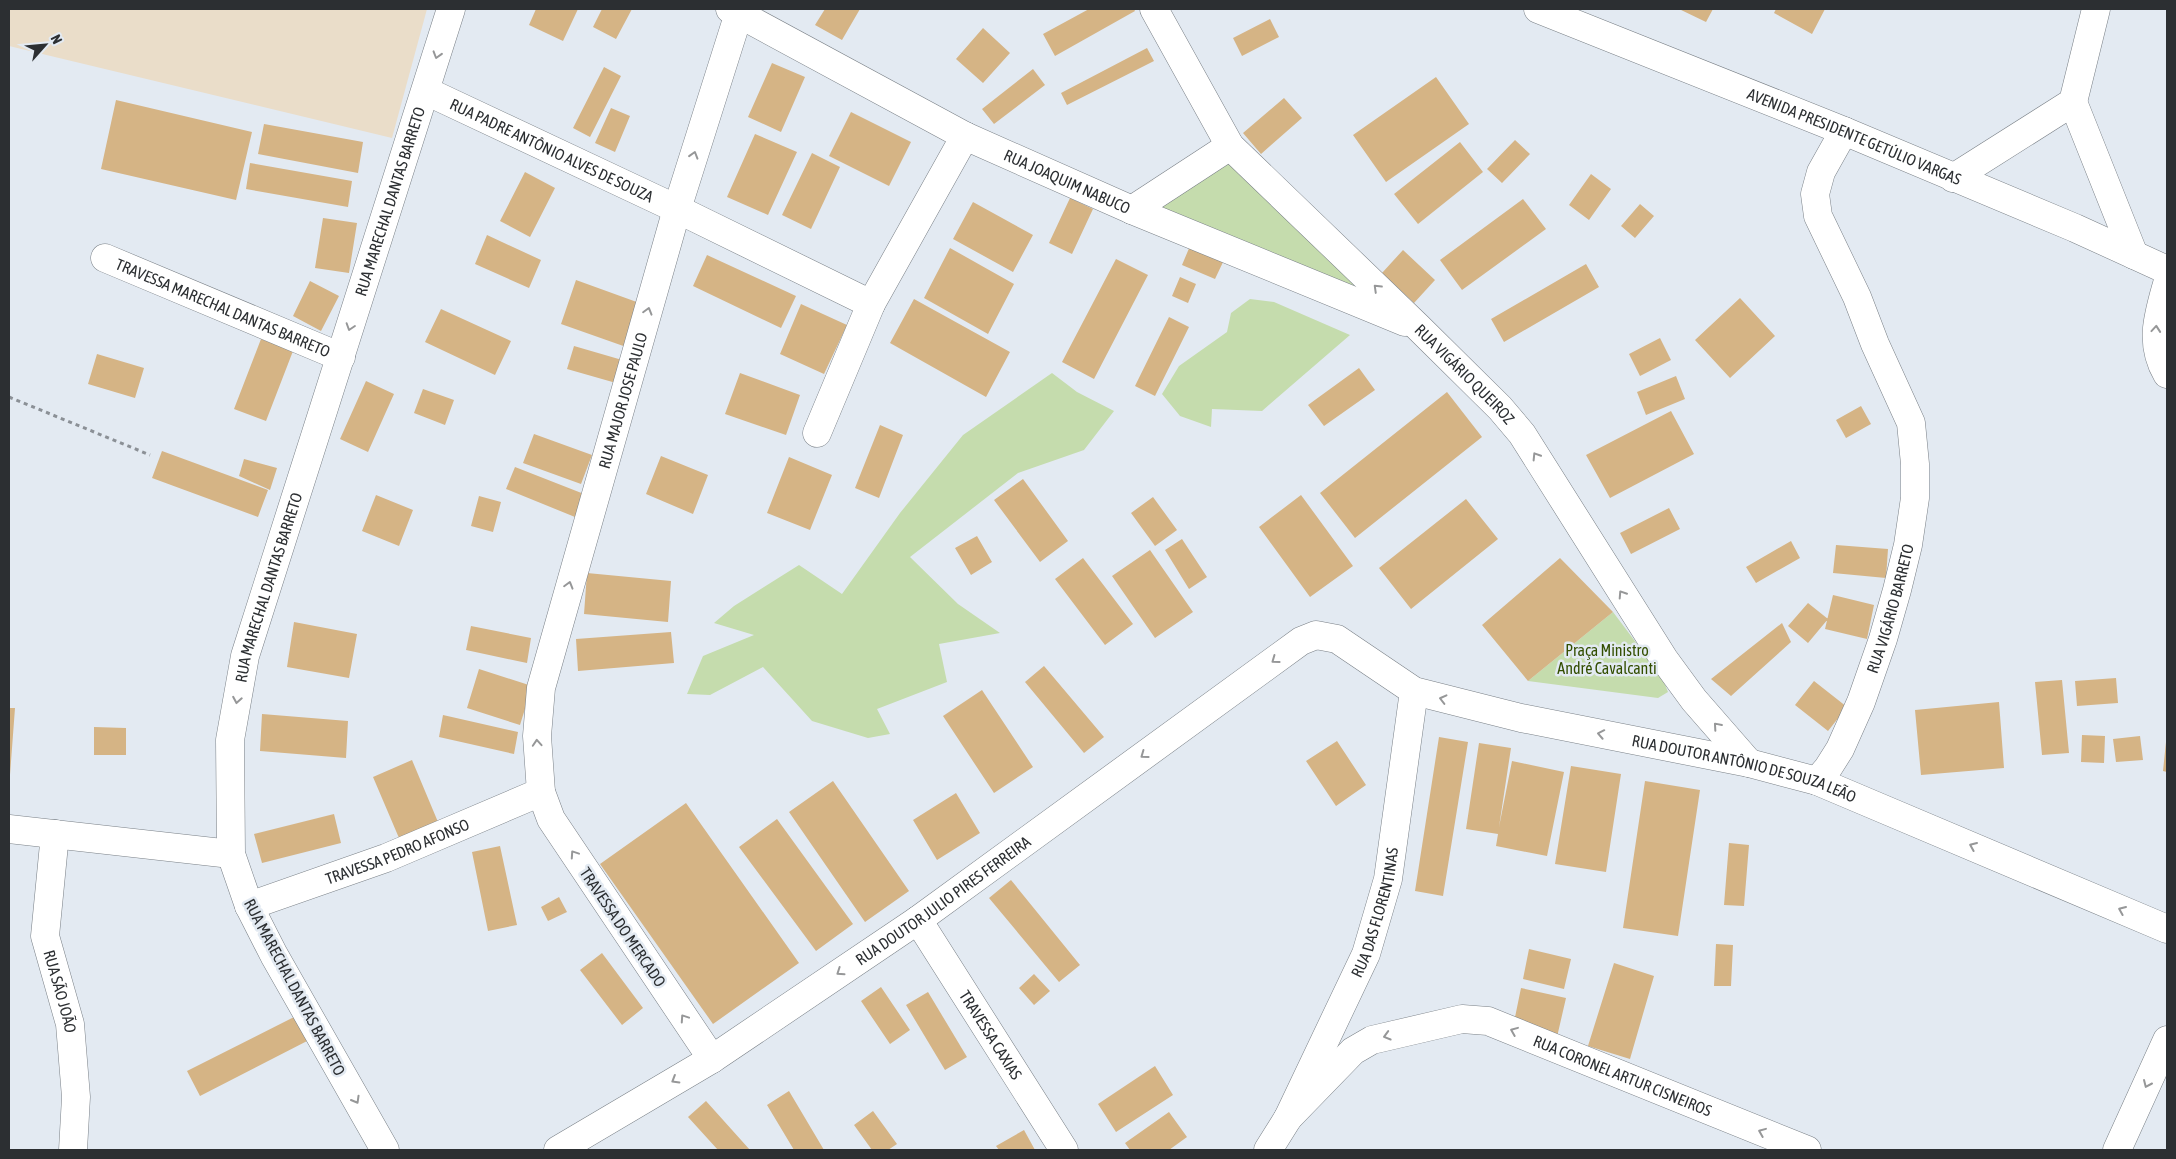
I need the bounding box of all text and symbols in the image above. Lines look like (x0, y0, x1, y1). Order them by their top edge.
north arrow (20, 20, 70, 70)
text: N (48, 32, 66, 46)
one-way arrow (432, 51, 442, 59)
street label: AVENIDA PRESIDENTE GETÚLIO VARGAS (1745, 84, 1964, 188)
street label: RUA PADRE ANTÔNIO ALVES DE SOUZA (447, 95, 656, 206)
street label: RUA MARECHAL DANTAS BARRETO (351, 104, 428, 298)
street label: RUA JOAQUIM NABUCO (1001, 145, 1133, 217)
one-way arrow (689, 152, 699, 160)
street label: TRAVESSA MARECHAL DANTAS BARRETO (113, 255, 333, 360)
one-way arrow (1374, 285, 1383, 294)
one-way arrow (643, 307, 653, 316)
street label: RUA VIGÁRIO QUEIROZ (1411, 320, 1518, 427)
one-way arrow (346, 322, 356, 331)
one-way arrow (2150, 325, 2161, 333)
street label: RUA MAJOR JOSE PAULO (595, 330, 651, 471)
one-way arrow (1532, 453, 1542, 462)
street label: RUA MARECHAL DANTAS BARRETO (231, 490, 305, 684)
street label: RUA VIGÁRIO BARRETO (1863, 542, 1917, 676)
one-way arrow (564, 581, 574, 590)
one-way arrow (1619, 591, 1628, 600)
park label: Praça Ministro André Cavalcanti (1557, 641, 1657, 677)
one-way arrow (1271, 654, 1281, 663)
one-way arrow (1439, 694, 1447, 704)
one-way arrow (233, 695, 243, 704)
one-way arrow (1713, 723, 1722, 732)
one-way arrow (1597, 729, 1606, 740)
street label: RUA DOUTOR ANTÔNIO DE SOUZA LEÃO (1631, 731, 1859, 806)
one-way arrow (532, 739, 543, 747)
one-way arrow (1140, 749, 1149, 759)
street label: TRAVESSA PEDRO AFONSO (323, 815, 472, 888)
street label: RUA DOUTOR JULIO PIRES FERREIRA (852, 832, 1034, 968)
one-way arrow (1969, 842, 1978, 853)
street label: RUA DAS FLORENTINAS (1347, 846, 1401, 980)
one-way arrow (571, 850, 580, 860)
street label: TRAVESSA DO MERCADO (576, 864, 670, 990)
street label: RUA MARECHAL DANTAS BARRETO (241, 896, 349, 1078)
one-way arrow (2118, 905, 2127, 916)
street label: RUA SÃO JOÃO (40, 948, 80, 1033)
one-way arrow (837, 966, 846, 975)
street label: TRAVESSA CAXIAS (956, 987, 1026, 1083)
one-way arrow (681, 1014, 690, 1024)
one-way arrow (1510, 1027, 1519, 1038)
one-way arrow (1383, 1031, 1391, 1041)
street label: RUA CORONEL ARTUR CISNEIROS (1531, 1031, 1715, 1120)
one-way arrow (672, 1074, 681, 1084)
one-way arrow (2143, 1079, 2153, 1088)
one-way arrow (350, 1094, 360, 1103)
one-way arrow (1758, 1128, 1767, 1138)

